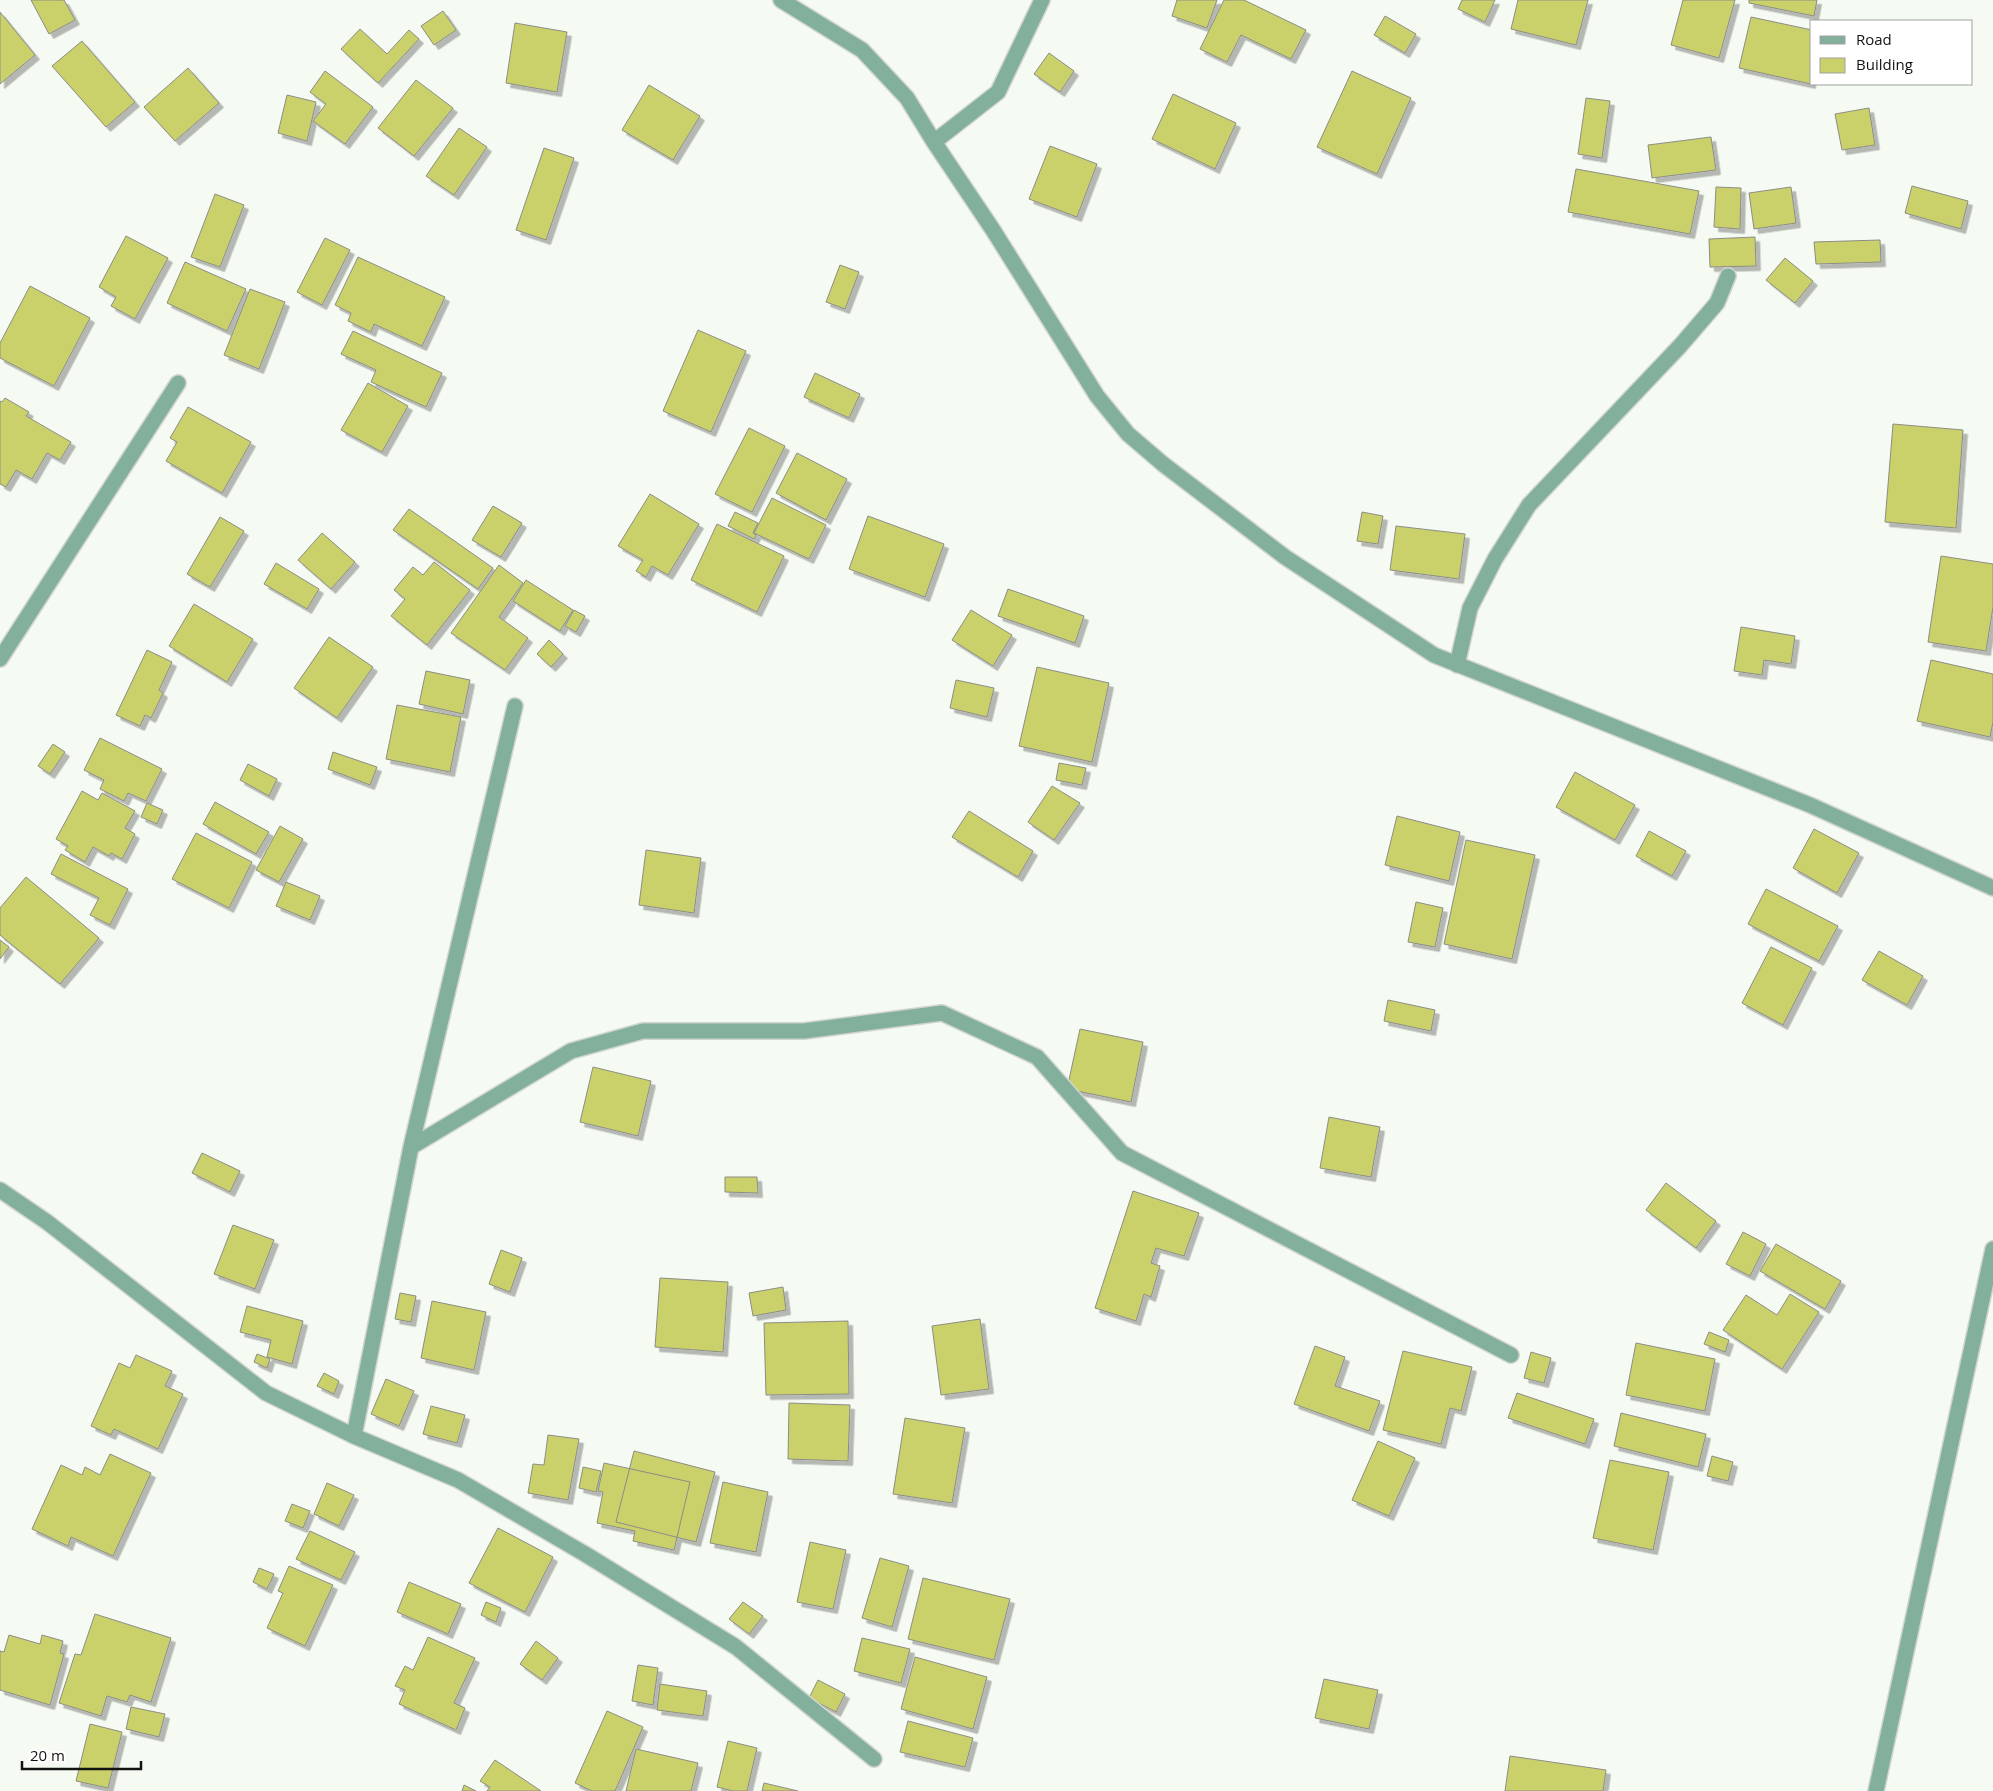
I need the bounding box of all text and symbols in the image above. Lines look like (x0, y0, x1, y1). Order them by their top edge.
legend (1810, 20, 1973, 85)
text: Road (1856, 29, 1892, 49)
text: Building (1856, 54, 1913, 74)
scale bar (22, 1738, 141, 1770)
text: 20 m (30, 1745, 65, 1765)

